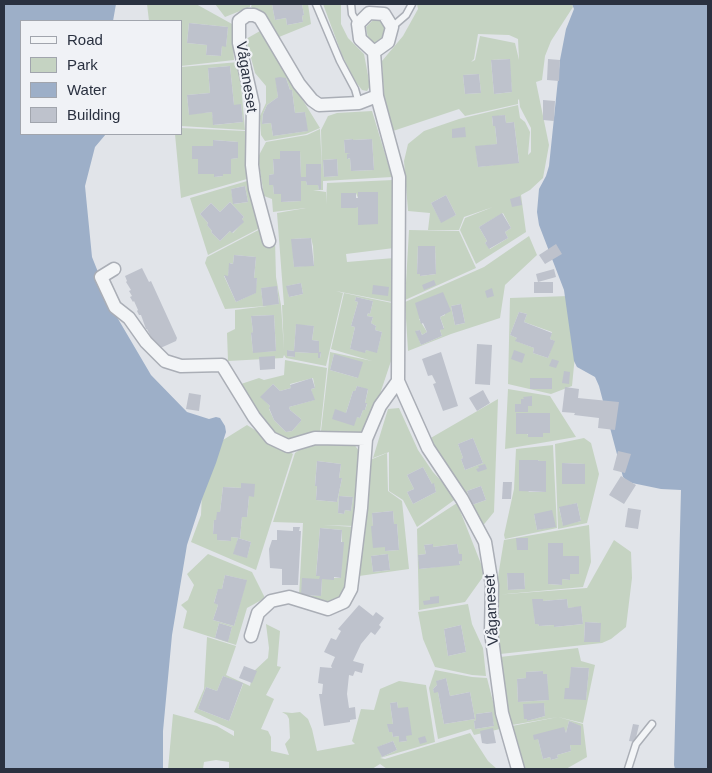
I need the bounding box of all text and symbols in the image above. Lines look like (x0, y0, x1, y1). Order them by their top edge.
legend (20, 20, 182, 135)
text: Road (67, 31, 103, 48)
street label: Våganeset (232, 40, 260, 114)
text: Park (67, 56, 98, 73)
text: Water (67, 81, 106, 98)
text: Building (67, 106, 120, 123)
street label: Våganeset (481, 574, 503, 646)

